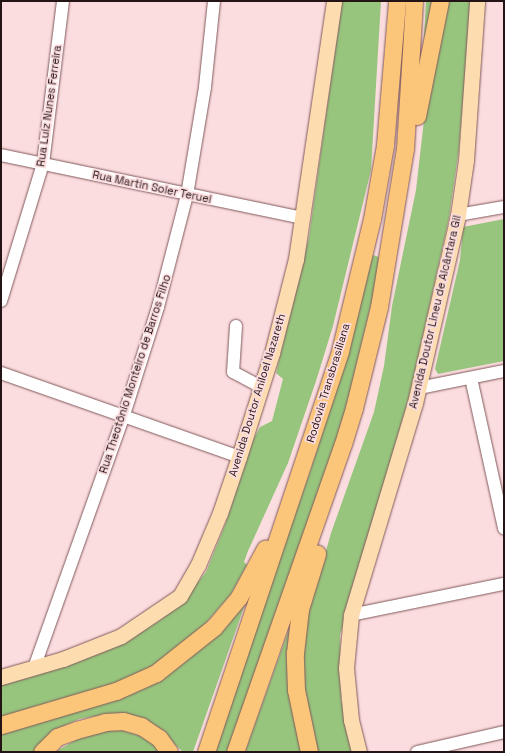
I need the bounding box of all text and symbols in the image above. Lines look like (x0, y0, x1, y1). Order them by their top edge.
street label: Rua Luiz Nunes Ferreira (34, 44, 64, 168)
street label: Rua Martin Soler Teruel (91, 168, 213, 206)
street label: Avenida Doutor Lineu de Alcântara Gil (406, 214, 464, 410)
street label: Rua Theotônio Monteiro de Barros Filho (96, 273, 174, 475)
street label: Avenida Doutor Aniloel Nazareth (226, 312, 288, 478)
street label: Rodovia Transbrasiliana (304, 322, 352, 444)

